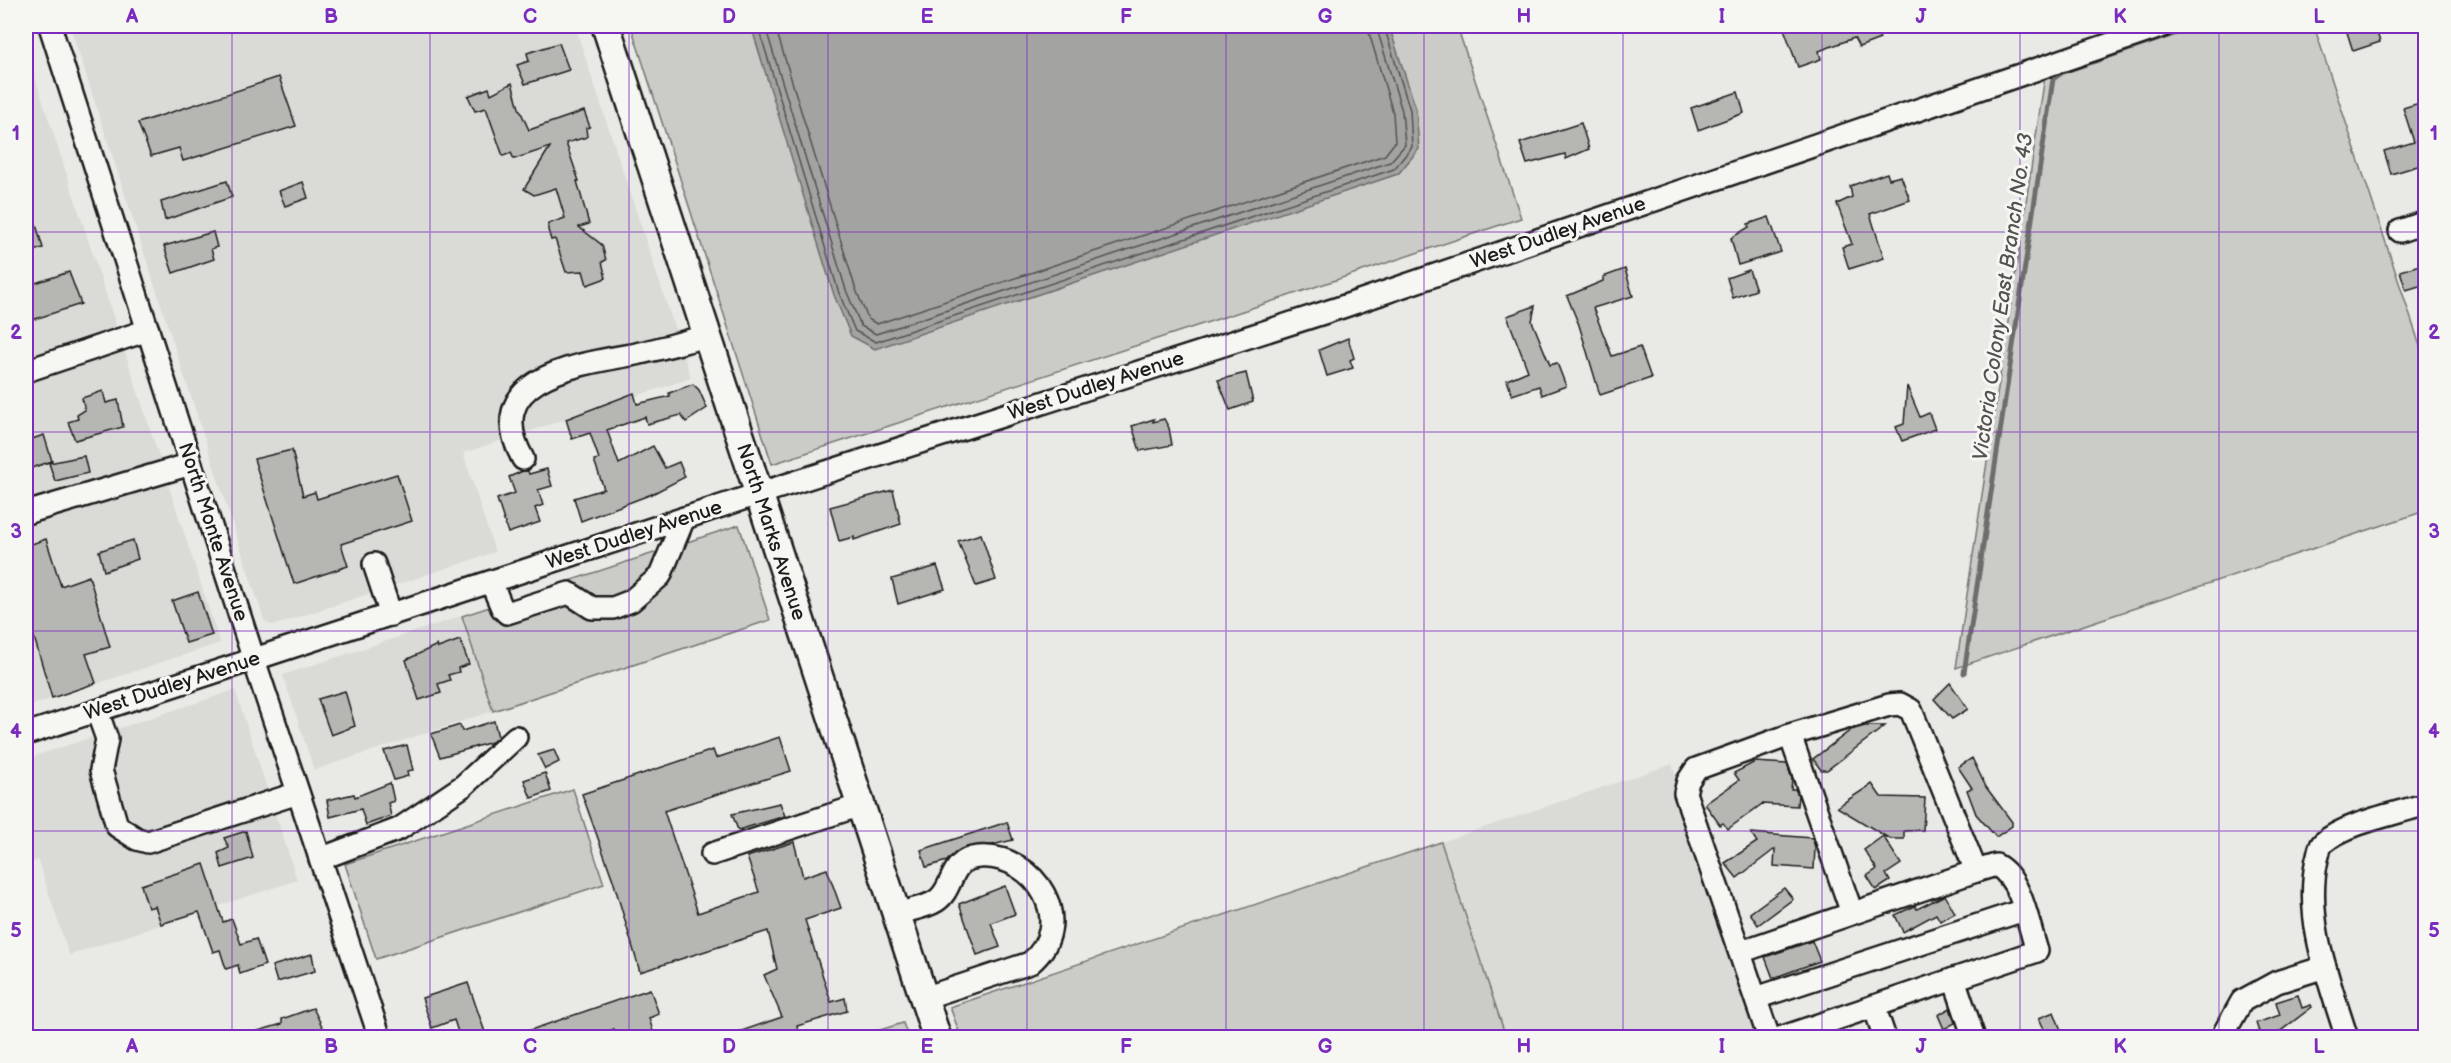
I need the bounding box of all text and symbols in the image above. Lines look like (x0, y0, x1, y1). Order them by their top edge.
text: A (125, 5, 139, 29)
text: B (324, 5, 338, 29)
text: C (523, 5, 537, 29)
text: D (722, 5, 736, 29)
text: E (921, 5, 934, 29)
text: F (1120, 5, 1132, 29)
text: G (1318, 5, 1333, 29)
text: H (1517, 5, 1531, 29)
text: I (1719, 5, 1725, 29)
text: J (1916, 5, 1928, 29)
text: K (2113, 5, 2127, 29)
text: L (2313, 5, 2325, 29)
text: 1 (12, 122, 20, 146)
text: 1 (2430, 122, 2438, 146)
water label: Victoria Colony East Branch No. 43 (1968, 131, 2038, 462)
street label: West Dudley Avenue (1467, 192, 1649, 274)
text: 2 (10, 321, 22, 345)
text: 2 (2428, 321, 2440, 345)
street label: West Dudley Avenue (1005, 346, 1187, 426)
street label: North Monte Avenue (173, 440, 253, 624)
street label: North Marks Avenue (731, 441, 811, 624)
street label: West Dudley Avenue (543, 495, 725, 575)
text: 3 (10, 520, 22, 544)
text: 3 (2428, 520, 2440, 544)
street label: West Dudley Avenue (81, 646, 263, 726)
text: 4 (10, 720, 22, 744)
text: 4 (2428, 720, 2440, 744)
text: 5 (10, 919, 22, 943)
text: 5 (2428, 919, 2440, 943)
text: A (125, 1035, 139, 1059)
text: B (324, 1035, 338, 1059)
text: C (523, 1035, 537, 1059)
text: D (722, 1035, 736, 1059)
text: E (921, 1035, 934, 1059)
text: F (1120, 1035, 1132, 1059)
text: G (1318, 1035, 1333, 1059)
text: H (1517, 1035, 1531, 1059)
text: I (1719, 1035, 1725, 1059)
text: J (1916, 1035, 1928, 1059)
text: K (2113, 1035, 2127, 1059)
text: L (2313, 1035, 2325, 1059)

